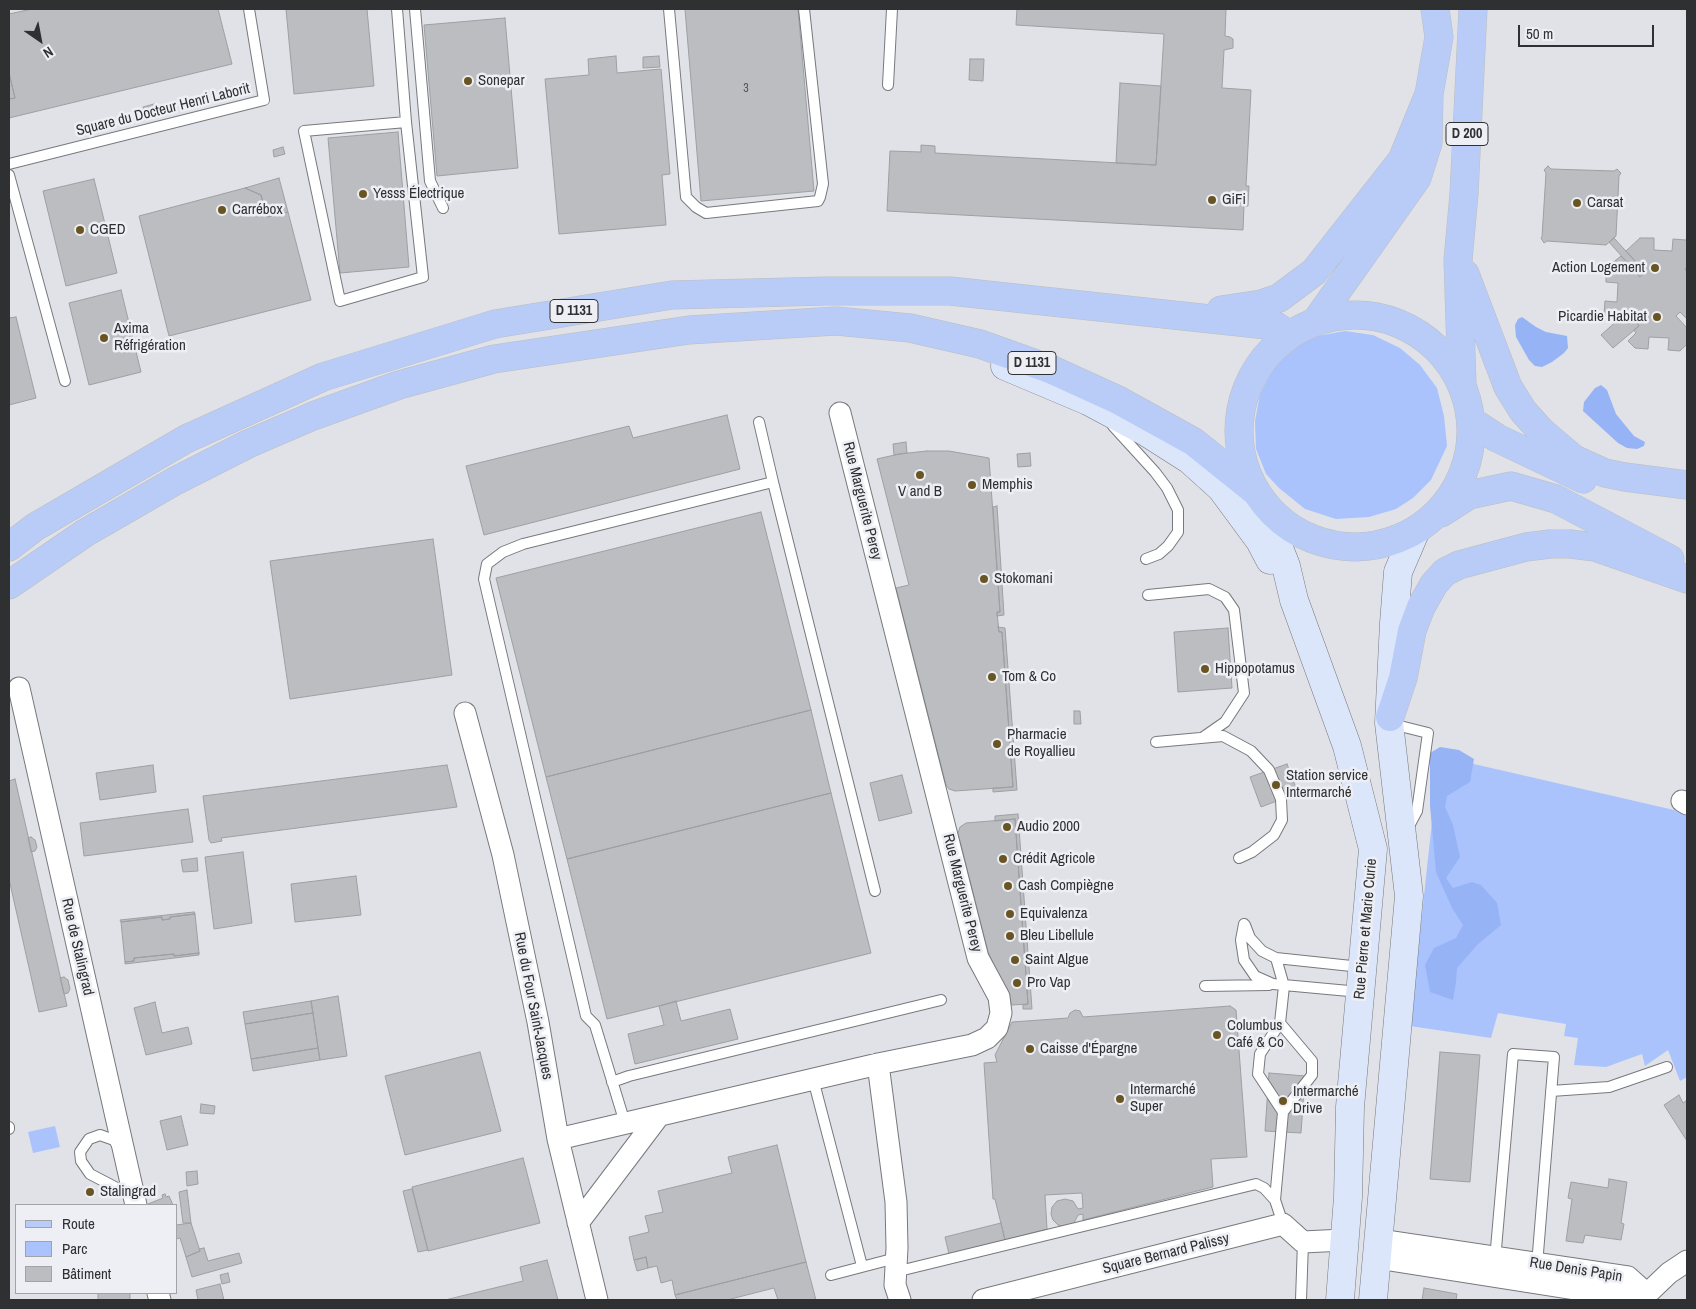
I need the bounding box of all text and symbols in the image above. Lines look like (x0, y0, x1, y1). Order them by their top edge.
north arrow (15, 15, 65, 65)
scale bar (1521, 15, 1657, 47)
text: 50 m (1526, 23, 1553, 44)
text: N (40, 43, 57, 62)
place label: Sonepar (478, 72, 524, 90)
marker: Sonepar (462, 75, 474, 87)
street label: Square du Docteur Henri Laborit (74, 80, 252, 140)
house number: 3 (743, 82, 749, 96)
road number: D 200 (1446, 122, 1488, 146)
place label: Yesss Électrique (373, 185, 464, 203)
marker: Yesss Électrique (357, 188, 369, 200)
place label: GiFi (1222, 191, 1246, 209)
marker: GiFi (1206, 194, 1218, 206)
place label: Carsat (1587, 194, 1623, 212)
marker: Carsat (1571, 197, 1583, 209)
place label: Carrébox (232, 201, 283, 219)
marker: Carrébox (216, 204, 228, 216)
place label: CGED (90, 221, 126, 239)
marker: CGED (74, 224, 86, 236)
place label: Action Logement (1552, 259, 1645, 277)
marker: Action Logement (1649, 262, 1661, 274)
road number: D 1131 (550, 300, 598, 322)
place label: Picardie Habitat (1558, 308, 1647, 326)
marker: Picardie Habitat (1651, 311, 1663, 323)
place label: Axima Réfrigération (114, 320, 186, 355)
marker: Axima Réfrigération (98, 332, 110, 344)
road number: D 1131 (1008, 352, 1056, 374)
street label: Rue Marguerite Perey (839, 440, 885, 562)
marker: V and B (914, 469, 926, 481)
place label: Memphis (982, 476, 1033, 494)
marker: Memphis (966, 479, 978, 491)
place label: V and B (898, 483, 942, 501)
place label: Stokomani (994, 570, 1053, 588)
marker: Stokomani (978, 573, 990, 585)
place label: Hippopotamus (1215, 660, 1295, 678)
marker: Hippopotamus (1199, 663, 1211, 675)
place label: Tom & Co (1002, 668, 1056, 686)
marker: Tom & Co (986, 671, 998, 683)
place label: Pharmacie de Royallieu (1007, 726, 1075, 761)
marker: Pharmacie de Royallieu (991, 738, 1003, 750)
place label: Station service Intermarché (1286, 767, 1368, 802)
marker: Station service Intermarché (1270, 779, 1282, 791)
place label: Audio 2000 (1017, 818, 1080, 836)
marker: Audio 2000 (1001, 821, 1013, 833)
street label: Rue Marguerite Perey (939, 832, 985, 954)
place label: Crédit Agricole (1013, 850, 1095, 868)
marker: Crédit Agricole (997, 853, 1009, 865)
street label: Rue Pierre et Marie Curie (1351, 858, 1381, 1000)
place label: Cash Compiègne (1018, 877, 1114, 895)
marker: Cash Compiègne (1002, 880, 1014, 892)
street label: Rue de Stalingrad (57, 897, 97, 997)
place label: Equivalenza (1020, 905, 1088, 923)
marker: Equivalenza (1004, 908, 1016, 920)
place label: Bleu Libellule (1020, 927, 1094, 945)
marker: Bleu Libellule (1004, 930, 1016, 942)
street label: Rue du Four Saint-Jacques (510, 931, 556, 1081)
place label: Saint Algue (1025, 951, 1089, 969)
marker: Saint Algue (1009, 954, 1021, 966)
place label: Pro Vap (1027, 974, 1071, 992)
marker: Pro Vap (1011, 977, 1023, 989)
place label: Columbus Café & Co (1227, 1017, 1284, 1052)
marker: Columbus Café & Co (1211, 1029, 1223, 1041)
place label: Caisse d'Épargne (1040, 1040, 1137, 1058)
marker: Caisse d'Épargne (1024, 1043, 1036, 1055)
place label: Intermarché Super (1130, 1081, 1196, 1116)
place label: Intermarché Drive (1293, 1083, 1359, 1118)
marker: Intermarché Super (1114, 1093, 1126, 1105)
marker: Intermarché Drive (1277, 1095, 1289, 1107)
place label: Stalingrad (100, 1183, 156, 1201)
marker: Stalingrad (84, 1186, 96, 1198)
legend (15, 1204, 178, 1294)
text: Route (62, 1213, 95, 1234)
street label: Square Bernard Palissy (1101, 1230, 1231, 1278)
text: Parc (62, 1238, 87, 1259)
street label: Rue Denis Papin (1528, 1254, 1624, 1286)
text: Bâtiment (62, 1263, 111, 1284)

